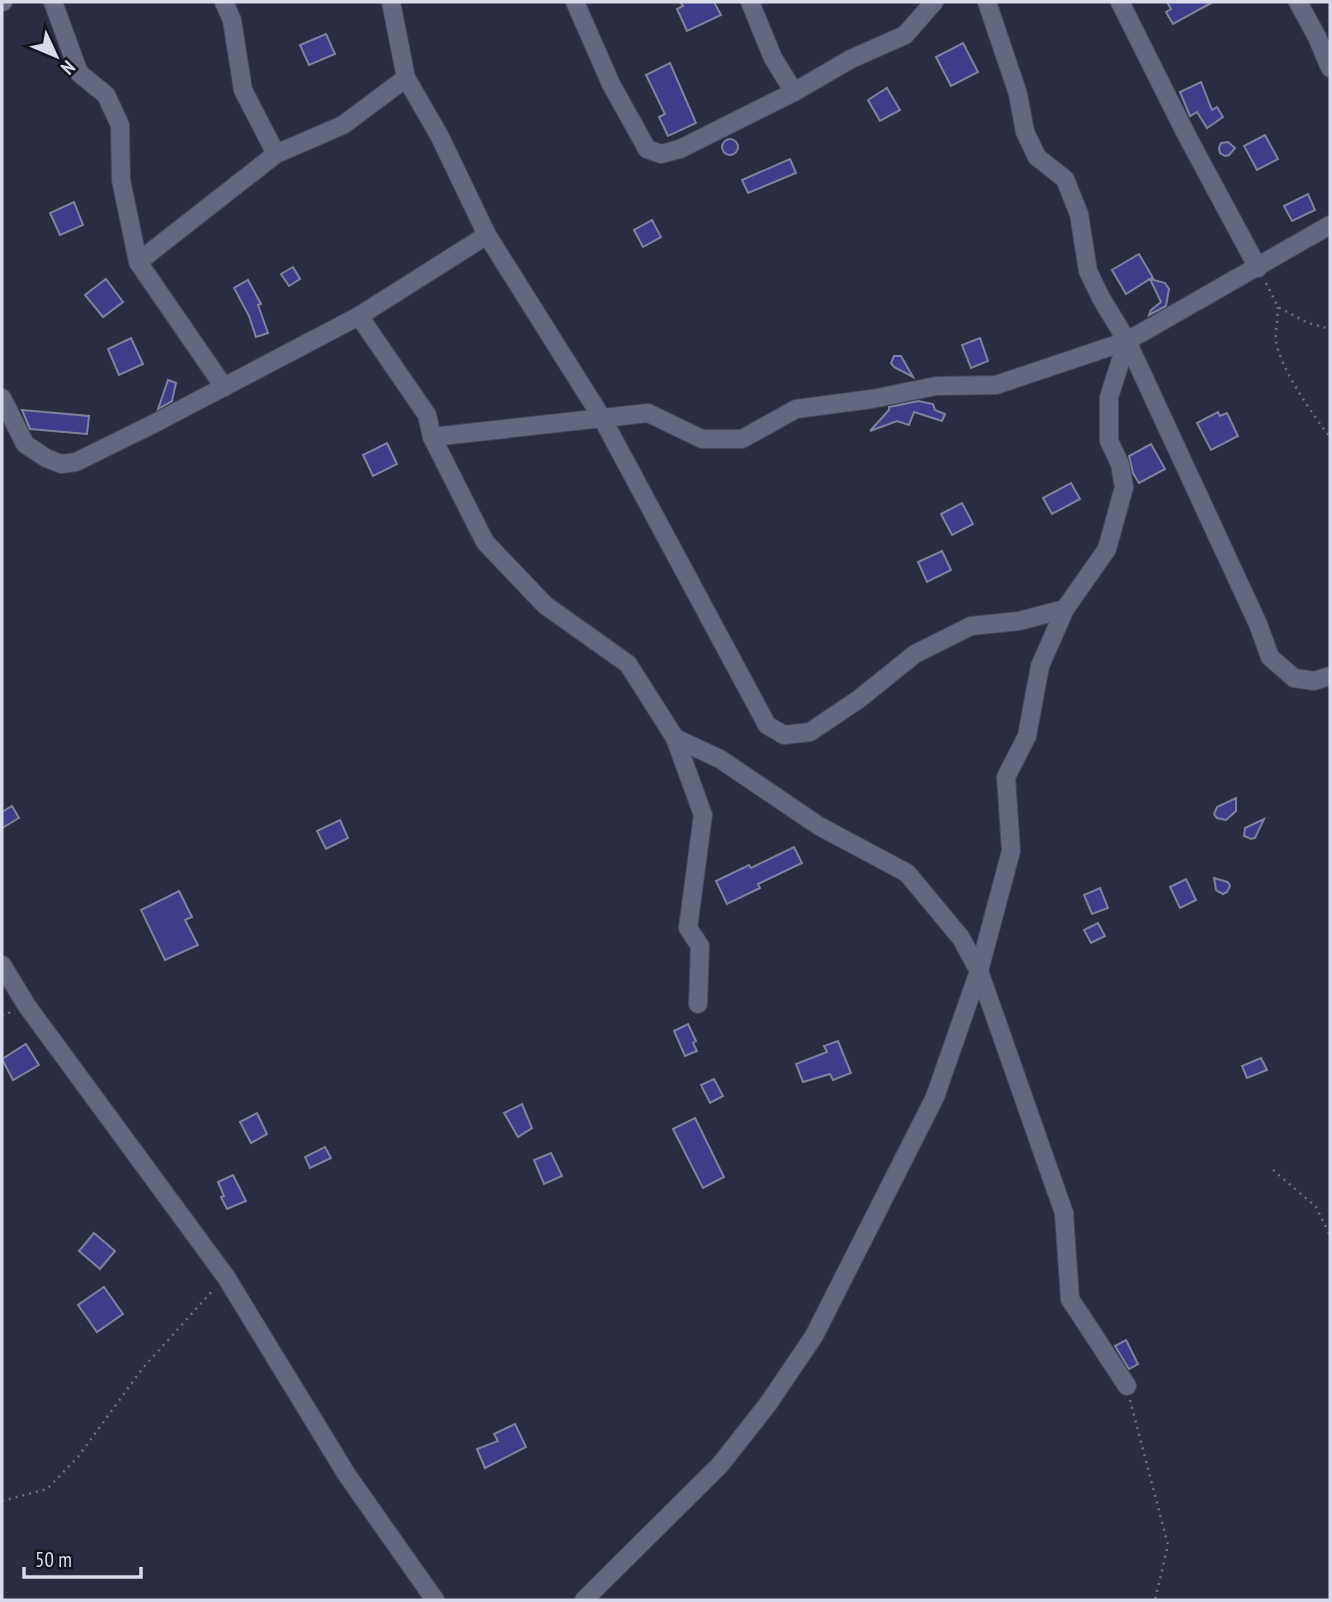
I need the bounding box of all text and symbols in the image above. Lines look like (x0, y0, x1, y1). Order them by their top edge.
north arrow (21, 21, 91, 91)
text: N (56, 56, 80, 80)
scale bar (24, 1536, 142, 1580)
text: 50 m (35, 1546, 72, 1573)

